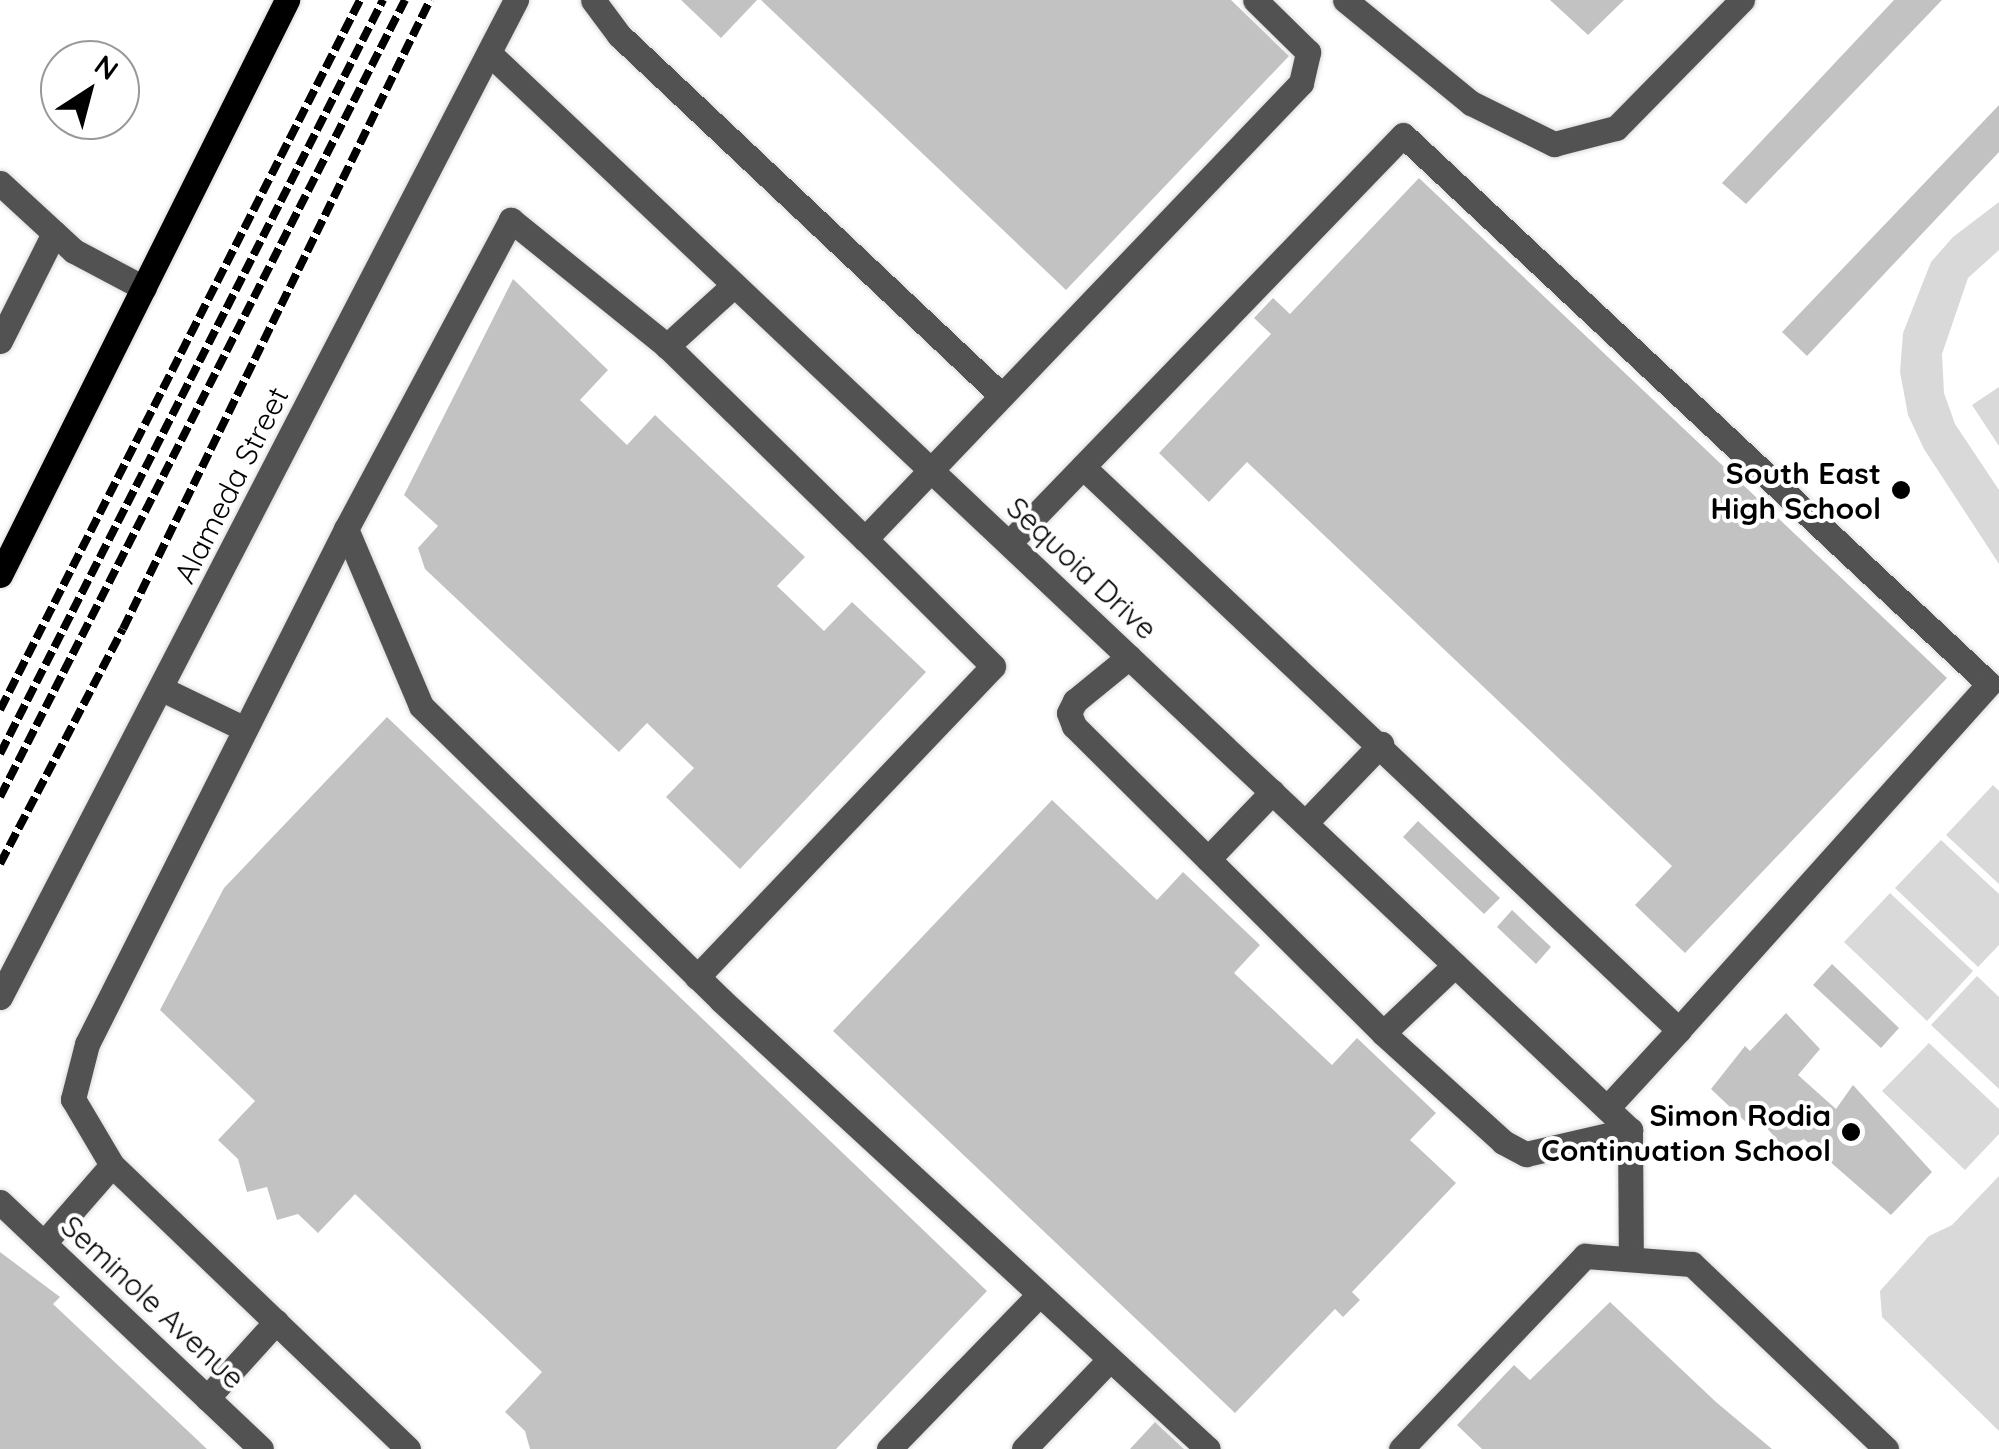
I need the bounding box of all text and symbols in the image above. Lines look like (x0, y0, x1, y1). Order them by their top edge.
north arrow (40, 40, 140, 140)
text: N (88, 47, 125, 87)
street label: Alameda Street (166, 381, 296, 589)
place label: South East High School (1711, 455, 1881, 526)
marker: South East High School (1890, 479, 1912, 501)
street label: Sequoia Drive (999, 489, 1165, 647)
place label: Simon Rodia Continuation School (1541, 1097, 1831, 1168)
marker: Simon Rodia Continuation School (1840, 1121, 1862, 1143)
street label: Seminole Avenue (54, 1208, 252, 1396)

